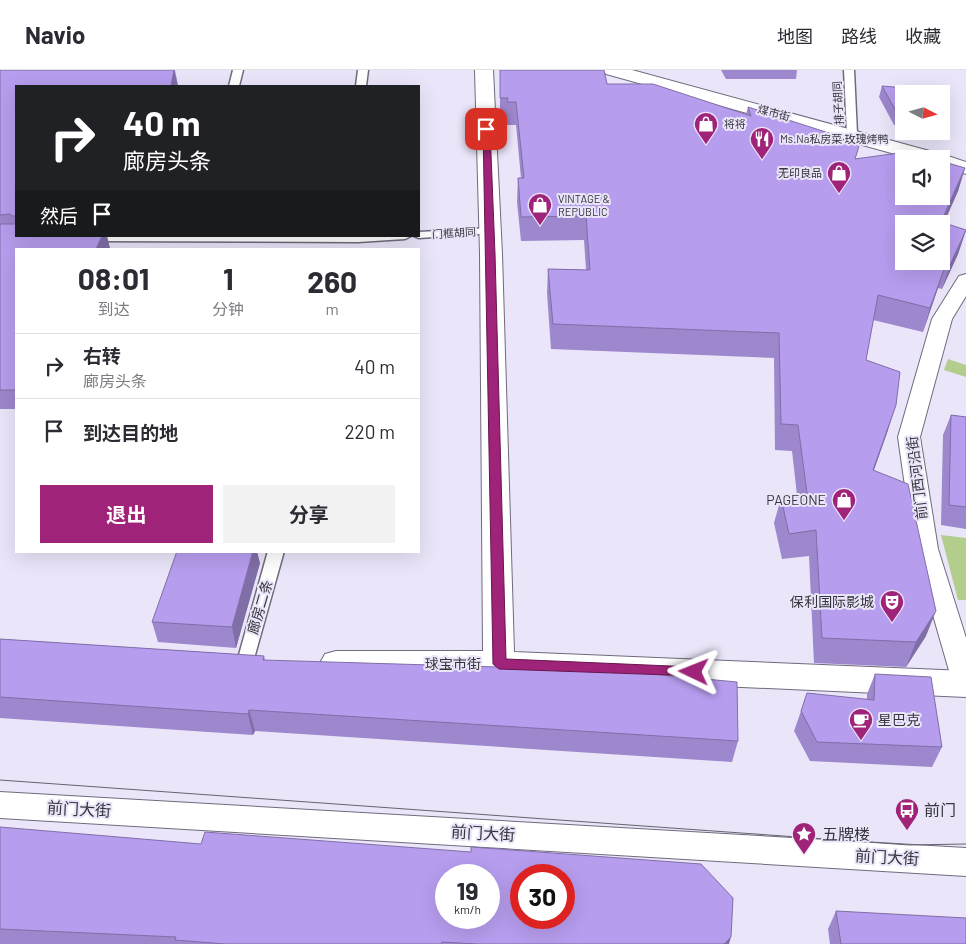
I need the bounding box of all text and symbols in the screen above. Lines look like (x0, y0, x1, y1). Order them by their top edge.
text: Navio (25, 20, 85, 49)
text: 地图 (777, 25, 813, 47)
text: 路线 (841, 25, 877, 47)
text: 收藏 (905, 25, 941, 47)
street label: 排子胡同 (830, 81, 845, 125)
north arrow (895, 85, 950, 140)
map controls (895, 85, 950, 270)
text: 40 m (123, 101, 200, 143)
street label: 煤市街 (757, 102, 792, 123)
icon: right (40, 105, 105, 170)
pin (465, 108, 507, 150)
shop icon: 将将 (693, 111, 719, 145)
icon: arrive (472, 115, 500, 143)
place label: 将将 (724, 117, 746, 130)
restaurant icon: Ms.Na私房菜·玫瑰烤鸭 (749, 126, 775, 160)
place label: Ms.Na私房菜·玫瑰烤鸭 (780, 132, 889, 145)
text: 廊房头条 (123, 147, 211, 173)
button: sound (895, 150, 950, 205)
shop icon: 无印良品 (826, 160, 852, 194)
place label: 无印良品 (778, 166, 822, 179)
shop icon: VINTAGE & REPUBLIC (527, 192, 553, 226)
place label: VINTAGE & REPUBLIC (558, 192, 610, 218)
icon: arrive (88, 200, 116, 228)
text: 然后 (40, 204, 78, 227)
button: layers (895, 215, 950, 270)
street label: 门框胡同 (432, 224, 476, 241)
text: 08:01 (78, 260, 149, 296)
text: 1 (223, 260, 234, 296)
text: 260 (307, 263, 357, 299)
text: 到达 (98, 299, 130, 318)
text: 分钟 (212, 299, 244, 318)
text: m (326, 299, 339, 318)
text: 右转 (83, 344, 121, 367)
icon: right (40, 352, 68, 380)
text: 40 m (354, 355, 395, 378)
text: 廊房头条 (83, 371, 147, 390)
icon: arrive (40, 417, 68, 445)
text: 220 m (344, 420, 395, 443)
text: 到达目的地 (83, 421, 178, 444)
street label: 前门西河沿街 (903, 435, 930, 521)
button: 退出 (40, 485, 213, 543)
button: 分享 (223, 485, 395, 543)
shop icon: PAGEONE (831, 487, 857, 521)
place label: PAGEONE (766, 491, 826, 508)
street label: 廊房二条 (244, 578, 275, 636)
theatre icon: 保利国际影城 (879, 589, 905, 623)
place label: 保利国际影城 (790, 593, 874, 610)
position arrow (667, 645, 719, 697)
street label: 球宝市街 (425, 655, 481, 672)
cafe icon: 星巴克 (848, 707, 874, 741)
place label: 星巴克 (878, 711, 920, 728)
street label: 前门大街 (47, 797, 111, 820)
bus stop icon: 前门 (894, 797, 920, 831)
place label: 前门 (924, 800, 956, 819)
street label: 前门大街 (451, 821, 515, 844)
place icon: 五牌楼 (791, 821, 817, 855)
place label: 五牌楼 (822, 824, 870, 843)
street label: 前门大街 (855, 845, 919, 868)
speed limit sign: 30 (510, 864, 575, 929)
text: 19 (456, 875, 479, 905)
text: km/h (454, 902, 481, 916)

